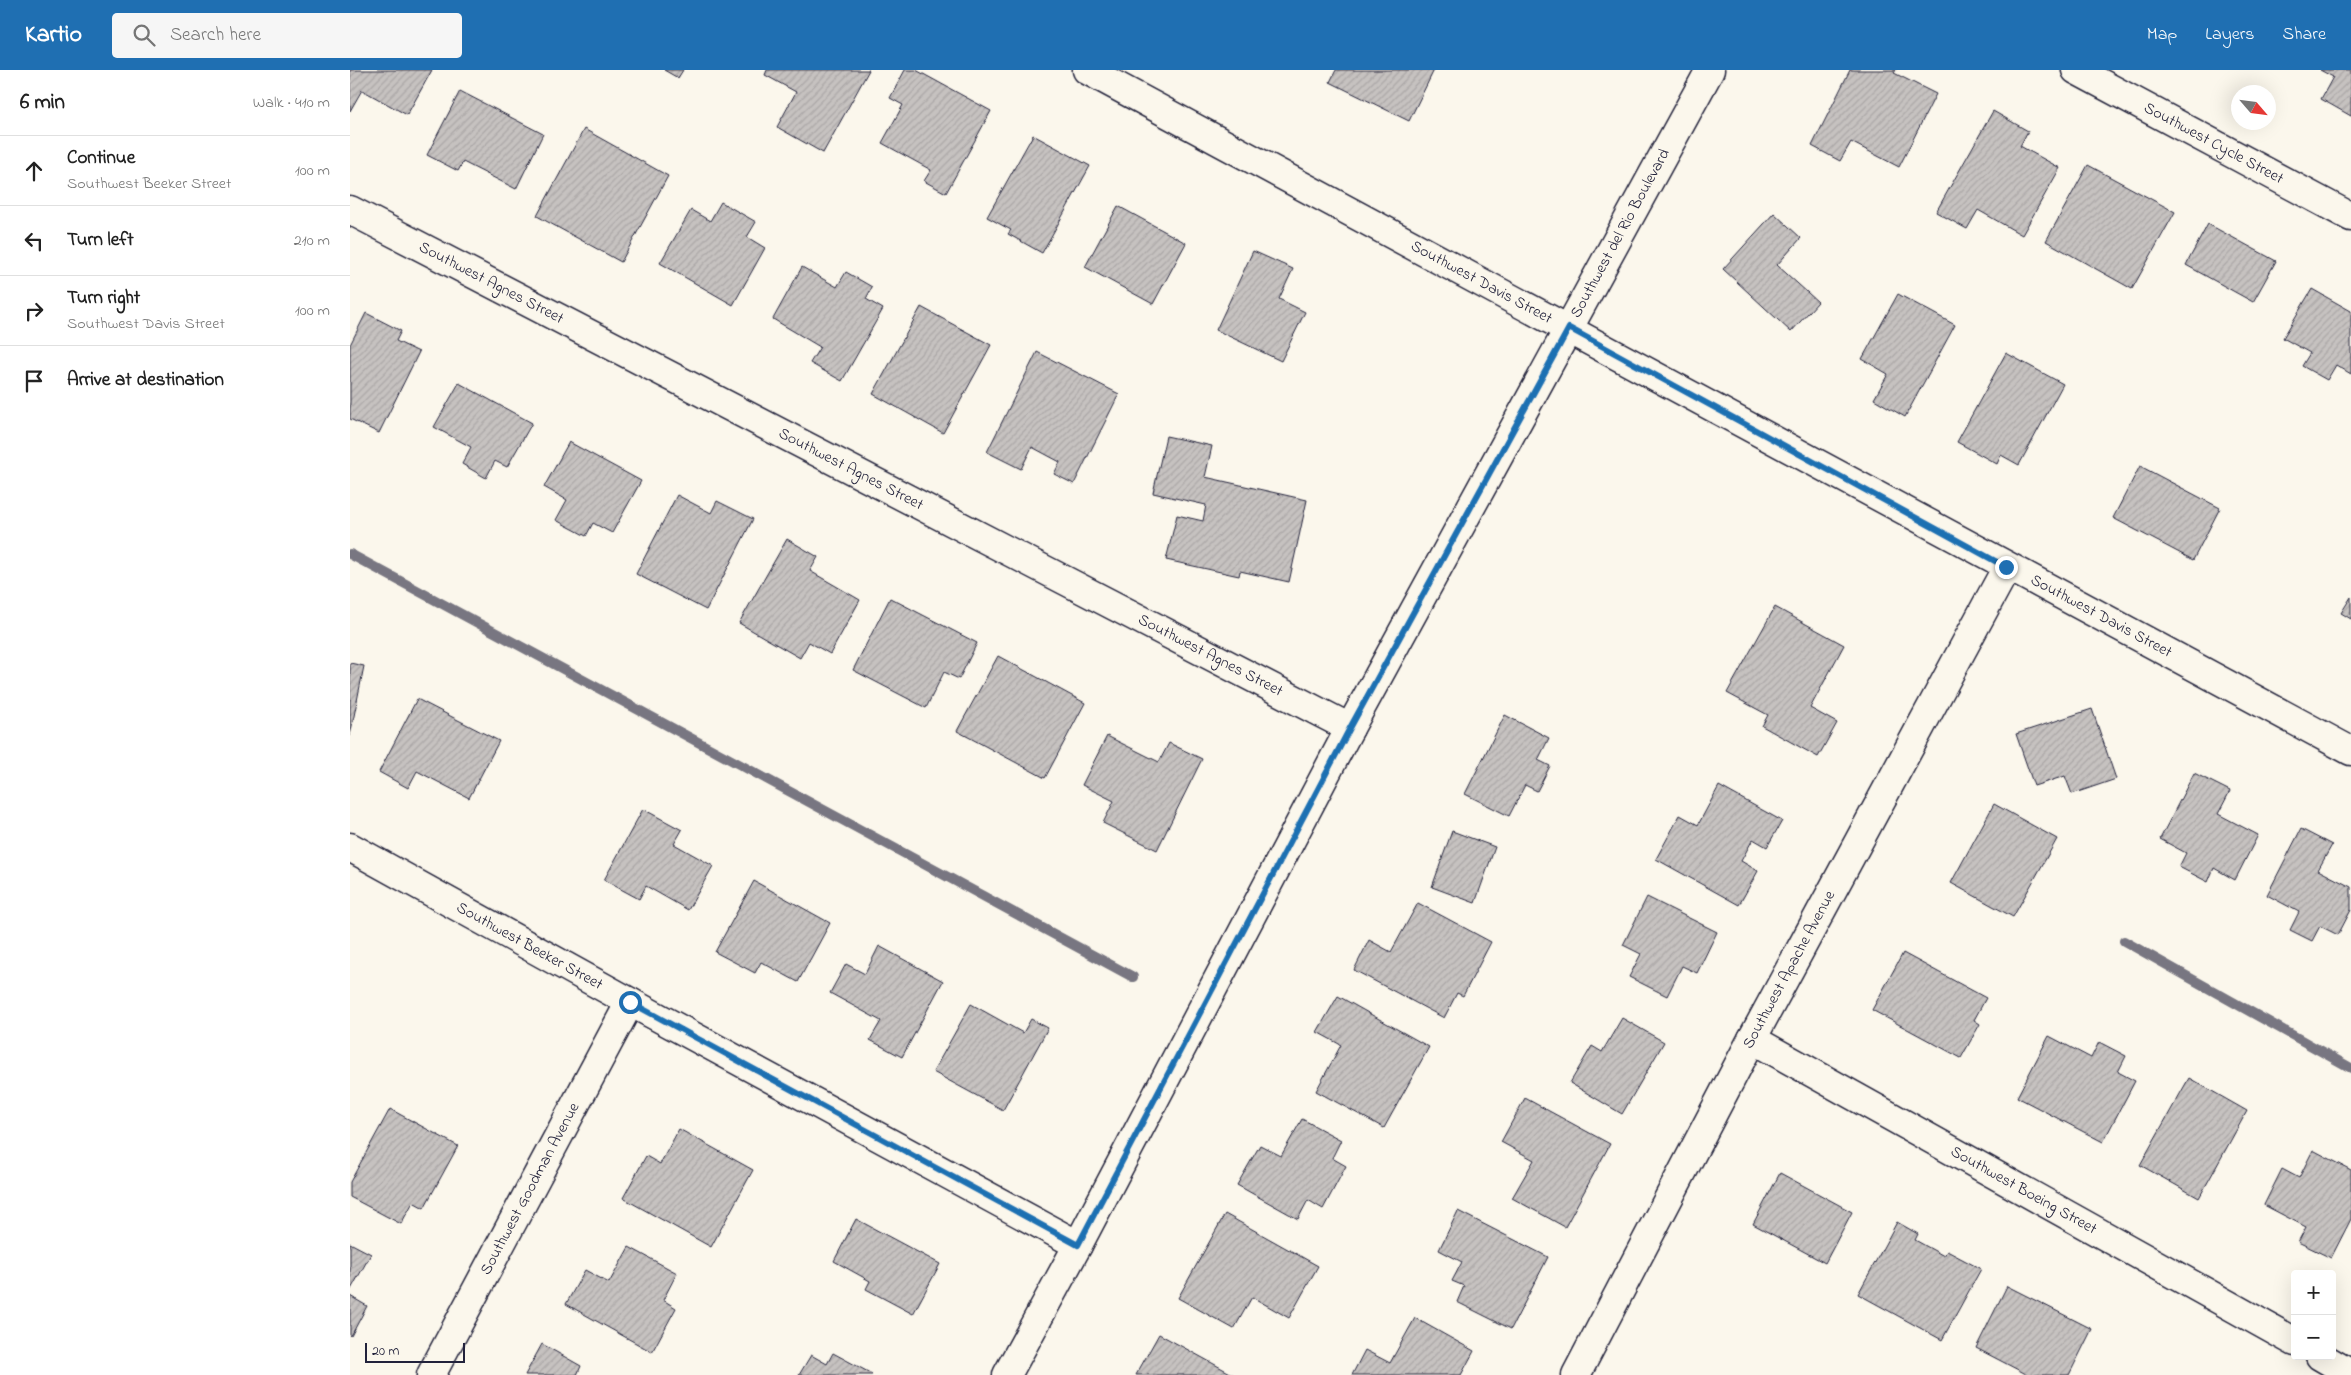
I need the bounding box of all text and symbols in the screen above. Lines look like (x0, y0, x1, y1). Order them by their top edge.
search box (112, 13, 462, 58)
text: Kartio (25, 18, 82, 53)
icon: search (130, 21, 158, 49)
text: Search here (170, 22, 261, 49)
text: Map (2147, 22, 2177, 48)
text: Layers (2205, 22, 2255, 48)
text: Share (2283, 22, 2326, 48)
north arrow (2231, 85, 2276, 130)
text: 6 min (20, 88, 65, 118)
text: Walk · 410 m (253, 91, 330, 115)
street label: Southwest Cycle Street (2139, 96, 2288, 191)
street label: Southwest del Rio Boulevard (1564, 144, 1677, 323)
text: Continue (67, 145, 135, 172)
icon: ahead (20, 157, 48, 185)
text: 100 m (295, 159, 330, 183)
text: Southwest Beeker Street (67, 172, 231, 196)
icon: left (20, 227, 48, 255)
text: Turn left (67, 227, 134, 254)
text: 210 m (294, 229, 330, 253)
street label: Southwest Davis Street (1406, 234, 1557, 331)
street label: Southwest Agnes Street (414, 236, 569, 331)
text: Turn right (67, 285, 140, 312)
icon: right (20, 297, 48, 325)
text: 100 m (295, 299, 330, 323)
text: Southwest Davis Street (67, 312, 225, 336)
icon: arrive (20, 367, 48, 395)
text: Arrive at destination (67, 367, 224, 394)
street label: Southwest Agnes Street (774, 422, 928, 517)
route end (1995, 556, 2018, 579)
street label: Southwest Davis Street (2026, 568, 2177, 665)
street label: Southwest Agnes Street (1134, 608, 1288, 704)
street label: Southwest Apache Avenue (1737, 885, 1842, 1053)
street label: Southwest Beeker Street (452, 896, 608, 997)
route start (619, 991, 642, 1014)
street label: Southwest Goodman Avenue (474, 1098, 587, 1279)
street label: Southwest Boeing Street (1946, 1140, 2102, 1241)
map controls (2291, 1270, 2336, 1360)
button: + (2291, 1270, 2336, 1315)
button: − (2291, 1315, 2336, 1360)
scale bar (365, 1340, 465, 1363)
text: 20 m (372, 1341, 399, 1362)

